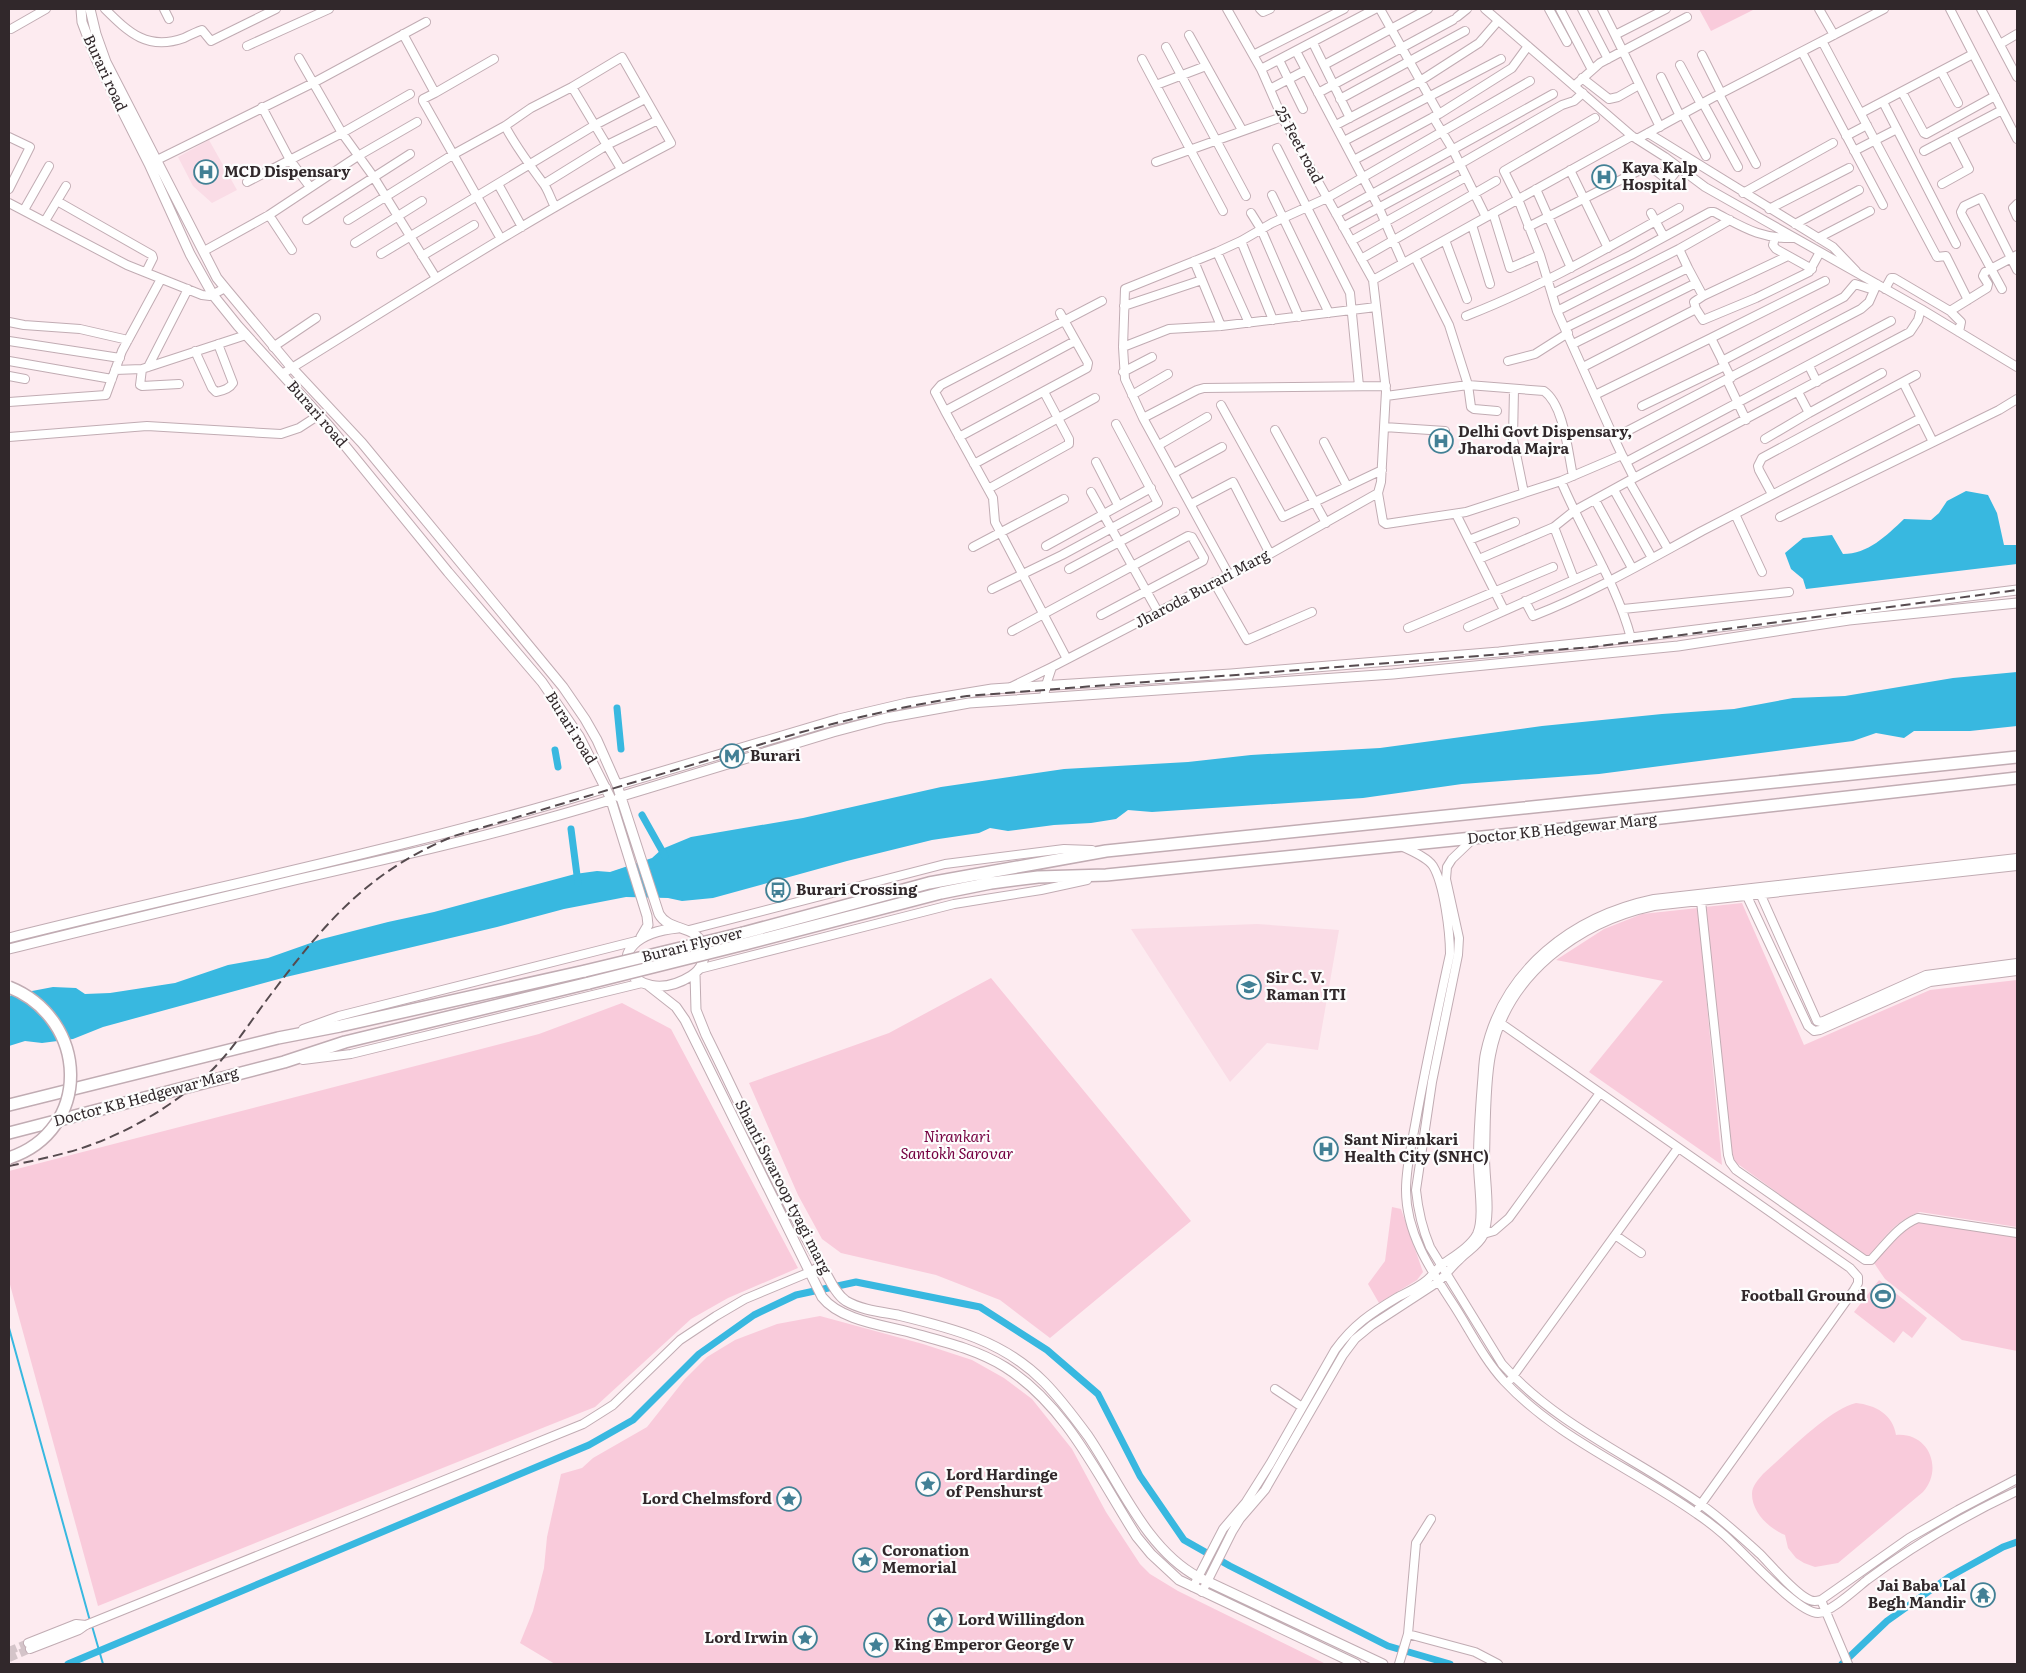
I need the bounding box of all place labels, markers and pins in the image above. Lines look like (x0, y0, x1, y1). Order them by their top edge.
place label: Kaya Kalp Hospital (1622, 155, 1698, 195)
hospital icon: MCD Dispensary (193, 159, 219, 185)
place label: MCD Dispensary (224, 159, 351, 182)
hospital icon: Kaya Kalp Hospital (1591, 164, 1617, 190)
place label: Delhi Govt Dispensary, Jharoda Majra (1458, 419, 1632, 459)
hospital icon: Delhi Govt Dispensary, Jharoda Majra (1428, 428, 1454, 454)
metro station icon: Burari (719, 743, 745, 769)
place label: Burari (750, 743, 801, 766)
bus stop icon: Burari Crossing (765, 877, 791, 903)
place label: Burari Crossing (796, 877, 918, 900)
place label: Sir C. V. Raman ITI (1266, 965, 1346, 1005)
school or university icon: Sir C. V. Raman ITI (1236, 974, 1262, 1000)
place label: Sant Nirankari Health City (SNHC) (1344, 1127, 1489, 1167)
hospital icon: Sant Nirankari Health City (SNHC) (1313, 1136, 1339, 1162)
place label: Football Ground (1741, 1283, 1866, 1306)
sports icon: Football Ground (1870, 1283, 1896, 1309)
place label: Lord Hardinge of Penshurst (946, 1462, 1058, 1502)
place icon: Lord Hardinge of Penshurst (915, 1471, 941, 1497)
place label: Lord Chelmsford (642, 1486, 772, 1509)
place icon: Lord Chelmsford (776, 1486, 802, 1512)
place label: Coronation Memorial (882, 1538, 970, 1578)
place icon: Coronation Memorial (852, 1547, 878, 1573)
place label: Jai Baba Lal Begh Mandir (1868, 1573, 1967, 1613)
temple icon: Jai Baba Lal Begh Mandir (1970, 1582, 1996, 1608)
place icon: Lord Willingdon (927, 1607, 953, 1633)
place label: Lord Willingdon (958, 1607, 1085, 1630)
place label: Lord Irwin (704, 1625, 789, 1648)
place icon: Lord Irwin (792, 1625, 818, 1651)
place icon: King Emperor George V (863, 1632, 889, 1658)
place label: King Emperor George V (894, 1632, 1075, 1655)

